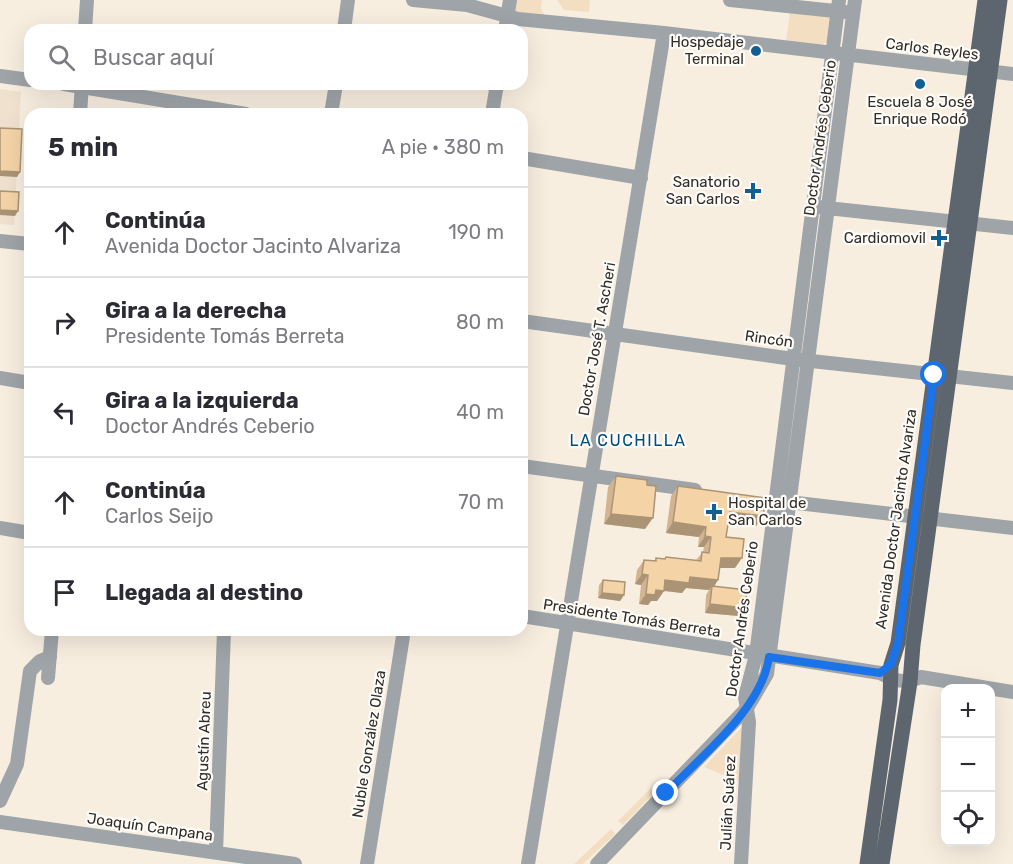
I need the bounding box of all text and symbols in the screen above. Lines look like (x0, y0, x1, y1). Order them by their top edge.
search box (24, 24, 528, 90)
place label: Hospedaje Terminal (670, 33, 744, 68)
street label: Carlos Reyles (885, 34, 980, 64)
icon: search (45, 41, 78, 74)
text: Buscar aquí (93, 44, 214, 71)
marker: Hospedaje Terminal (749, 44, 763, 58)
street label: Doctor Andrés Ceberio (800, 59, 840, 217)
marker: Escuela 8 José Enrique Rodó (913, 77, 927, 91)
place label: Escuela 8 José Enrique Rodó (867, 93, 973, 128)
text: 5 min (48, 132, 118, 163)
text: A pie · 380 m (382, 135, 504, 159)
place label: Sanatorio San Carlos (666, 173, 740, 208)
marker: Sanatorio San Carlos (744, 182, 762, 200)
text: Continúa (105, 207, 206, 234)
icon: ahead (48, 216, 81, 249)
text: 190 m (448, 220, 504, 244)
place label: Cardiomovil (844, 229, 926, 247)
marker: Cardiomovil (930, 229, 948, 247)
text: Avenida Doctor Jacinto Alvariza (105, 234, 401, 258)
street label: Doctor José T. Ascheri (575, 261, 619, 417)
text: Gira a la derecha (105, 297, 286, 324)
icon: right (48, 306, 81, 339)
text: 80 m (456, 310, 504, 334)
text: Presidente Tomás Berreta (105, 324, 345, 348)
street label: Rincón (744, 327, 794, 351)
route start (920, 361, 946, 387)
text: Gira a la izquierda (105, 387, 299, 414)
icon: left (48, 396, 81, 429)
text: 40 m (456, 400, 504, 424)
street label: Avenida Doctor Jacinto Alvariza (872, 408, 920, 630)
text: Doctor Andrés Ceberio (105, 414, 315, 438)
district label: LA CUCHILLA (570, 431, 686, 450)
text: Continúa (105, 477, 206, 504)
icon: ahead (48, 486, 81, 519)
text: 70 m (458, 490, 504, 514)
place label: Hospital de San Carlos (728, 494, 806, 529)
marker: Hospital de San Carlos (705, 503, 723, 521)
text: Carlos Seijo (105, 504, 213, 528)
street label: Doctor Andrés Ceberio (722, 540, 762, 698)
icon: arrive (48, 576, 81, 609)
text: Llegada al destino (105, 579, 303, 606)
street label: Presidente Tomás Berreta (542, 595, 722, 641)
street label: Nuble González Olaza (348, 669, 390, 819)
map controls (941, 684, 995, 846)
button: + (941, 684, 995, 738)
street label: Agustín Abreu (193, 691, 215, 791)
button: − (941, 738, 995, 792)
street label: Julián Suárez (717, 755, 739, 851)
route end (652, 779, 678, 805)
button: locate (941, 792, 995, 846)
street label: Joaquín Campana (86, 809, 214, 845)

